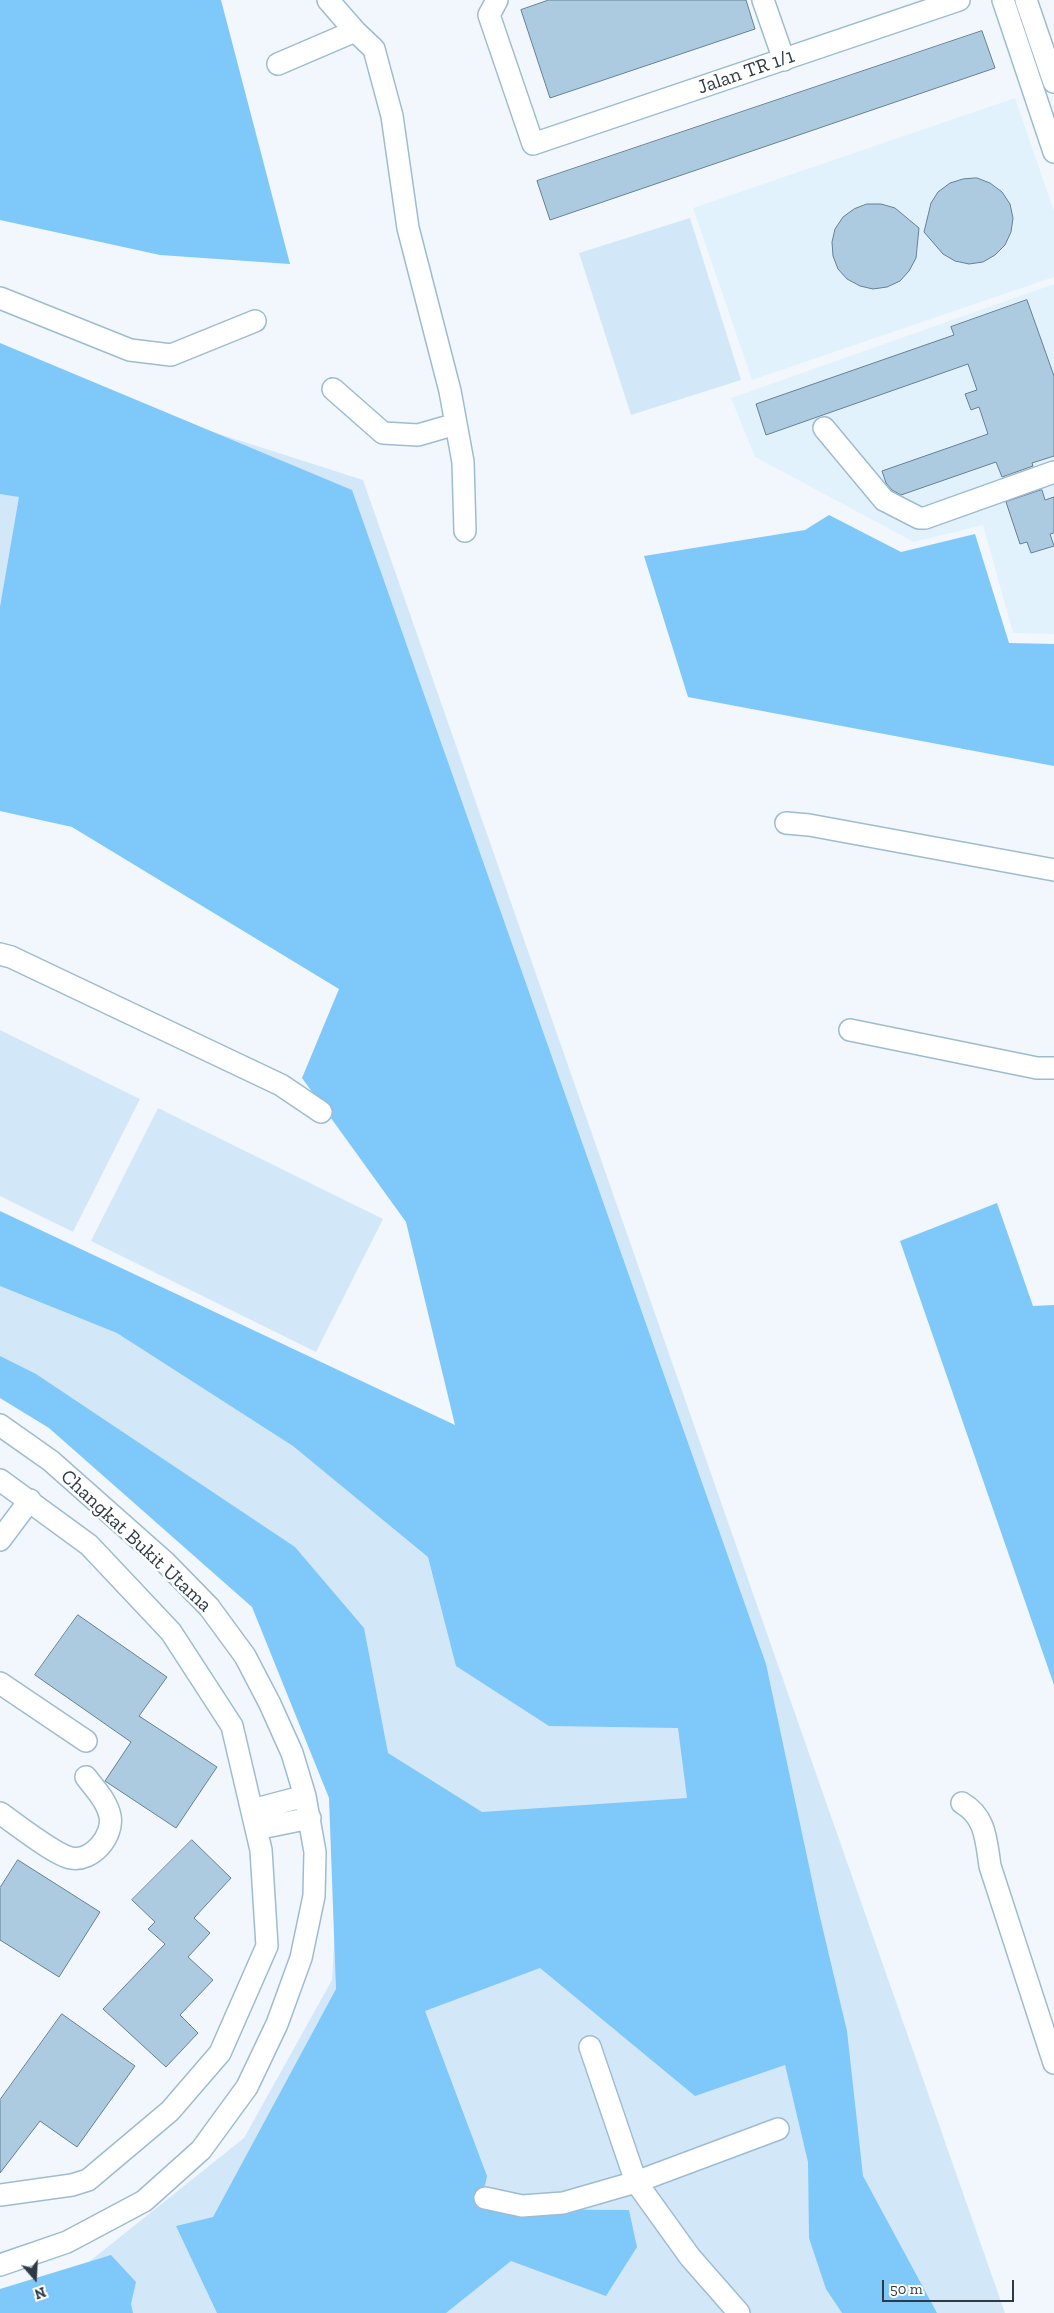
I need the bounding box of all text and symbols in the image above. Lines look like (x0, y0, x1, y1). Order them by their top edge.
street label: Jalan TR 1/1 (694, 44, 798, 100)
street label: Changkat Bukit Utama (56, 1465, 216, 1617)
north arrow (10, 2253, 60, 2303)
scale bar (884, 2270, 1016, 2302)
text: 50 m (890, 2280, 923, 2298)
text: N (32, 2283, 48, 2302)

